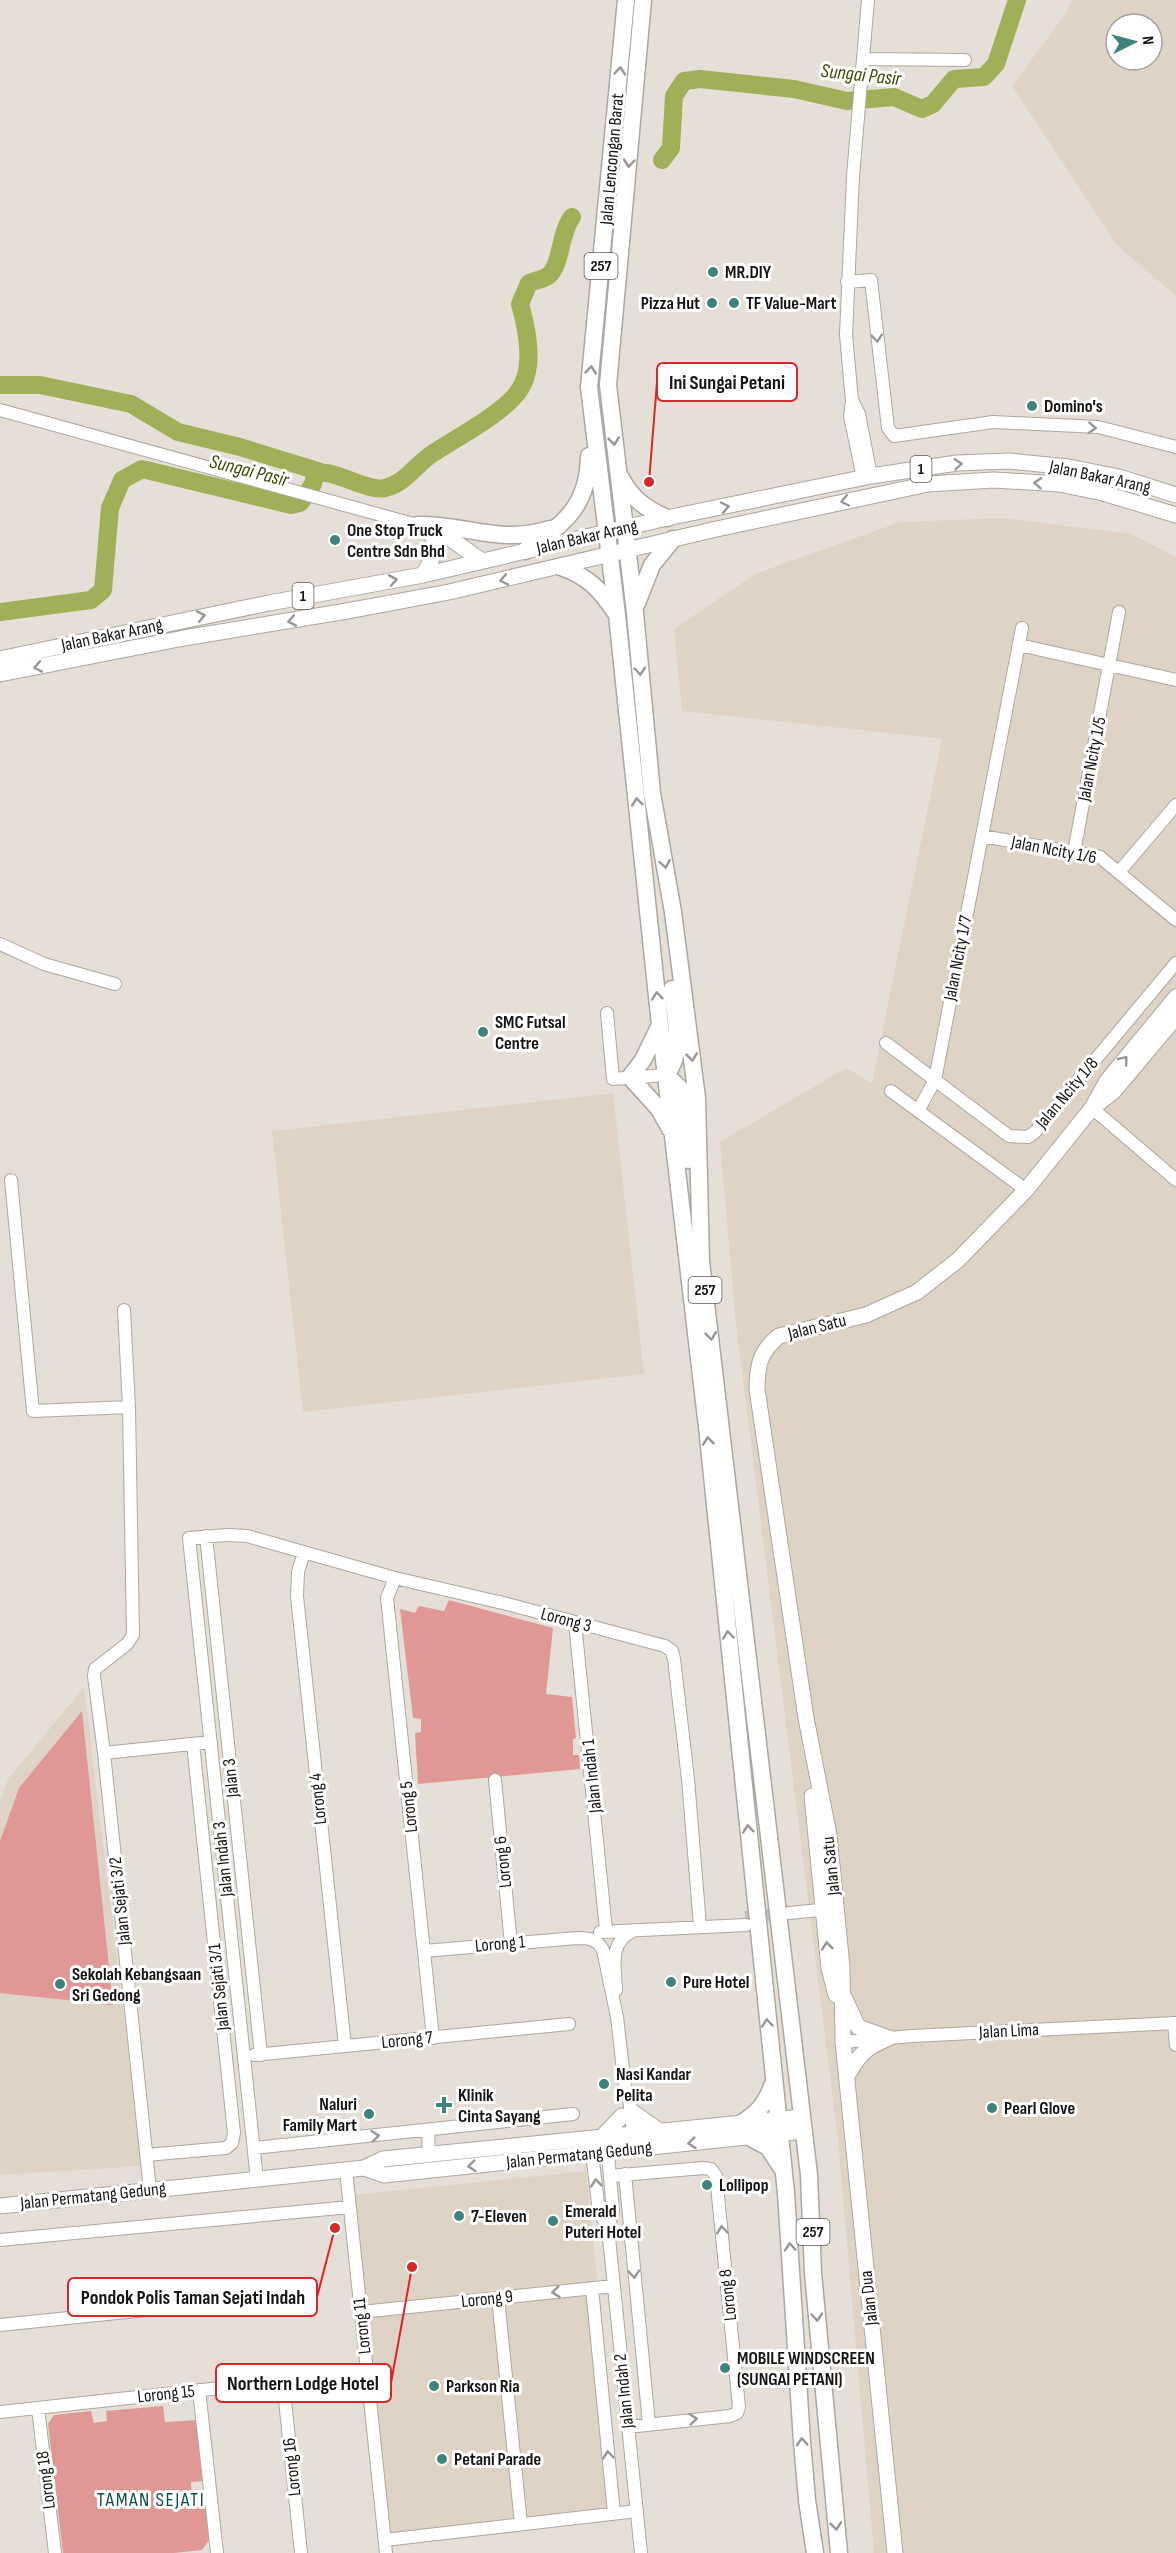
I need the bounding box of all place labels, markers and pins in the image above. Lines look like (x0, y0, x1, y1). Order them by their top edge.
place label: MR.DIY (725, 262, 772, 283)
marker: MR.DIY (706, 265, 720, 279)
place label: Pizza Hut (641, 293, 700, 314)
place label: TF Value-Mart (746, 293, 836, 314)
marker: Pizza Hut (705, 296, 719, 310)
marker: TF Value-Mart (727, 296, 741, 310)
callout: Ini Sungai Petani (657, 363, 797, 401)
place label: Domino's (1044, 396, 1103, 417)
marker: Domino's (1025, 399, 1039, 413)
place label: One Stop Truck Centre Sdn Bhd (347, 520, 445, 562)
marker: One Stop Truck Centre Sdn Bhd (328, 533, 342, 547)
place label: SMC Futsal Centre (495, 1012, 566, 1054)
marker: SMC Futsal Centre (476, 1025, 490, 1039)
place label: Sekolah Kebangsaan Sri Gedong (72, 1964, 201, 2006)
place label: Pure Hotel (683, 1972, 750, 1993)
marker: Pure Hotel (664, 1975, 678, 1989)
marker: Sekolah Kebangsaan Sri Gedong (53, 1977, 67, 1991)
place label: Nasi Kandar Pelita (616, 2064, 692, 2106)
marker: Nasi Kandar Pelita (597, 2077, 611, 2091)
place label: Klinik Cinta Sayang (458, 2085, 541, 2127)
place label: Naluri Family Mart (283, 2094, 357, 2136)
marker: Klinik Cinta Sayang (435, 2096, 453, 2114)
place label: Pearl Glove (1004, 2098, 1075, 2119)
marker: Pearl Glove (985, 2101, 999, 2115)
marker: Naluri Family Mart (362, 2107, 376, 2121)
place label: Lollipop (719, 2175, 769, 2196)
marker: Lollipop (700, 2178, 714, 2192)
place label: Emerald Puteri Hotel (565, 2201, 641, 2243)
place label: 7-Eleven (471, 2206, 527, 2227)
marker: 7-Eleven (452, 2209, 466, 2223)
marker: Emerald Puteri Hotel (546, 2214, 560, 2228)
callout: Pondok Polis Taman Sejati Indah (68, 2278, 317, 2316)
place label: MOBILE WINDSCREEN (SUNGAI PETANI) (737, 2348, 875, 2390)
marker: MOBILE WINDSCREEN (SUNGAI PETANI) (718, 2361, 732, 2375)
callout: Northern Lodge Hotel (216, 2364, 391, 2402)
place label: Parkson Ria (446, 2376, 520, 2397)
marker: Parkson Ria (427, 2379, 441, 2393)
place label: Petani Parade (454, 2449, 541, 2470)
marker: Petani Parade (435, 2452, 449, 2466)

